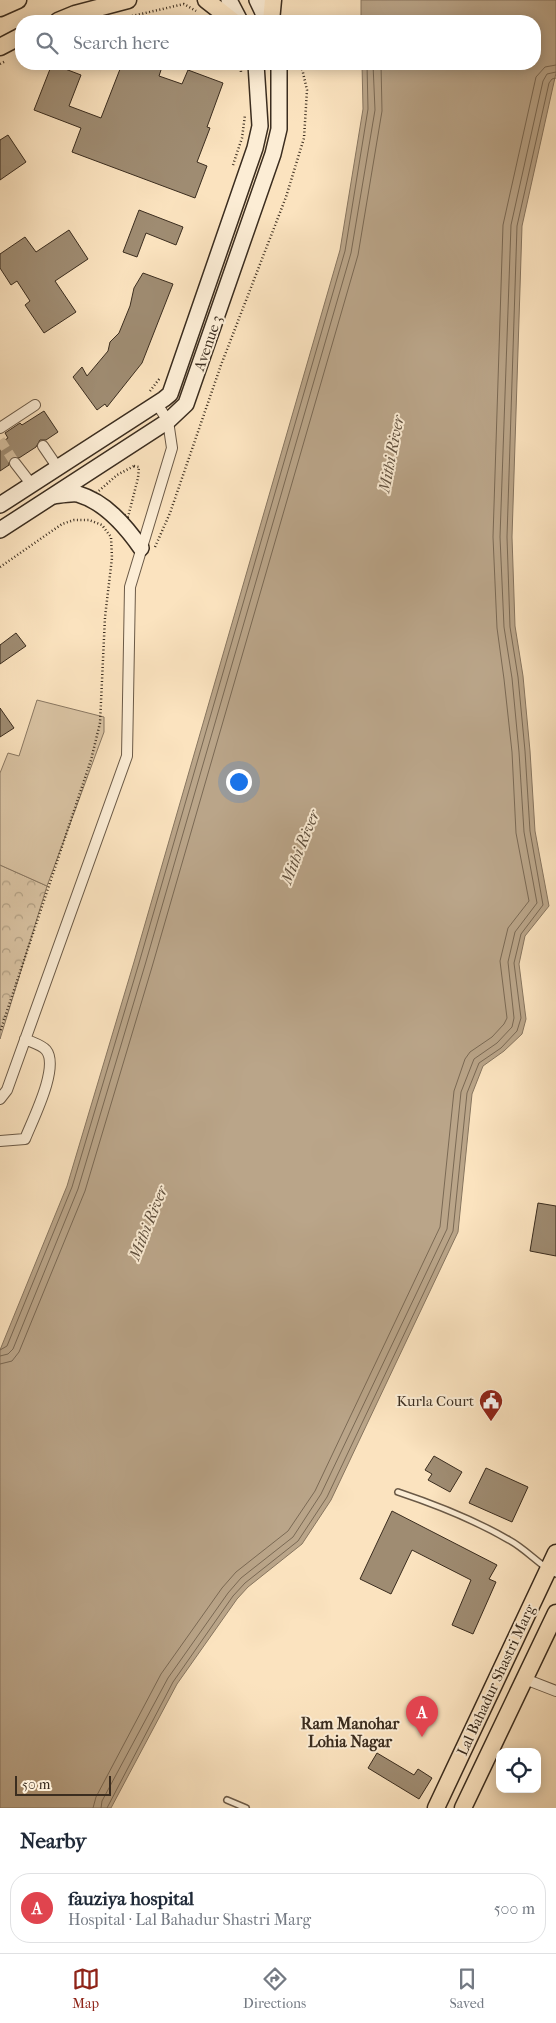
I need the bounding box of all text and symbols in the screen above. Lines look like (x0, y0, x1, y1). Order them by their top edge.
search box (15, 15, 541, 70)
icon: search (33, 29, 61, 57)
text: Search here (73, 32, 169, 54)
street label: Avenue 3 (190, 313, 226, 374)
water label: Mithi River (374, 412, 408, 495)
your location (226, 769, 252, 795)
water label: Mithi River (276, 806, 324, 888)
water label: Mithi River (124, 1182, 172, 1264)
public building icon: Kurla Court (478, 1388, 504, 1422)
place label: Kurla Court (396, 1392, 475, 1410)
street label: Lal Bahadur Shastri Marg (453, 1601, 539, 1758)
pin: A (406, 1696, 438, 1737)
district label: Ram Manohar Lohia Nagar (301, 1714, 400, 1752)
map controls (496, 1748, 541, 1793)
button: locate (496, 1748, 541, 1793)
scale bar (15, 1773, 111, 1796)
text: 50 m (22, 1776, 50, 1793)
text: Nearby (20, 1829, 86, 1853)
text: fauziya hospital (68, 1888, 194, 1910)
text: A (32, 1899, 42, 1918)
text: 500 m (494, 1899, 535, 1918)
text: Hospital · Lal Bahadur Shastri Marg (68, 1910, 311, 1929)
tab: Map (72, 1965, 100, 2012)
tab: Directions (243, 1965, 306, 2012)
tab: Saved (450, 1965, 484, 2012)

